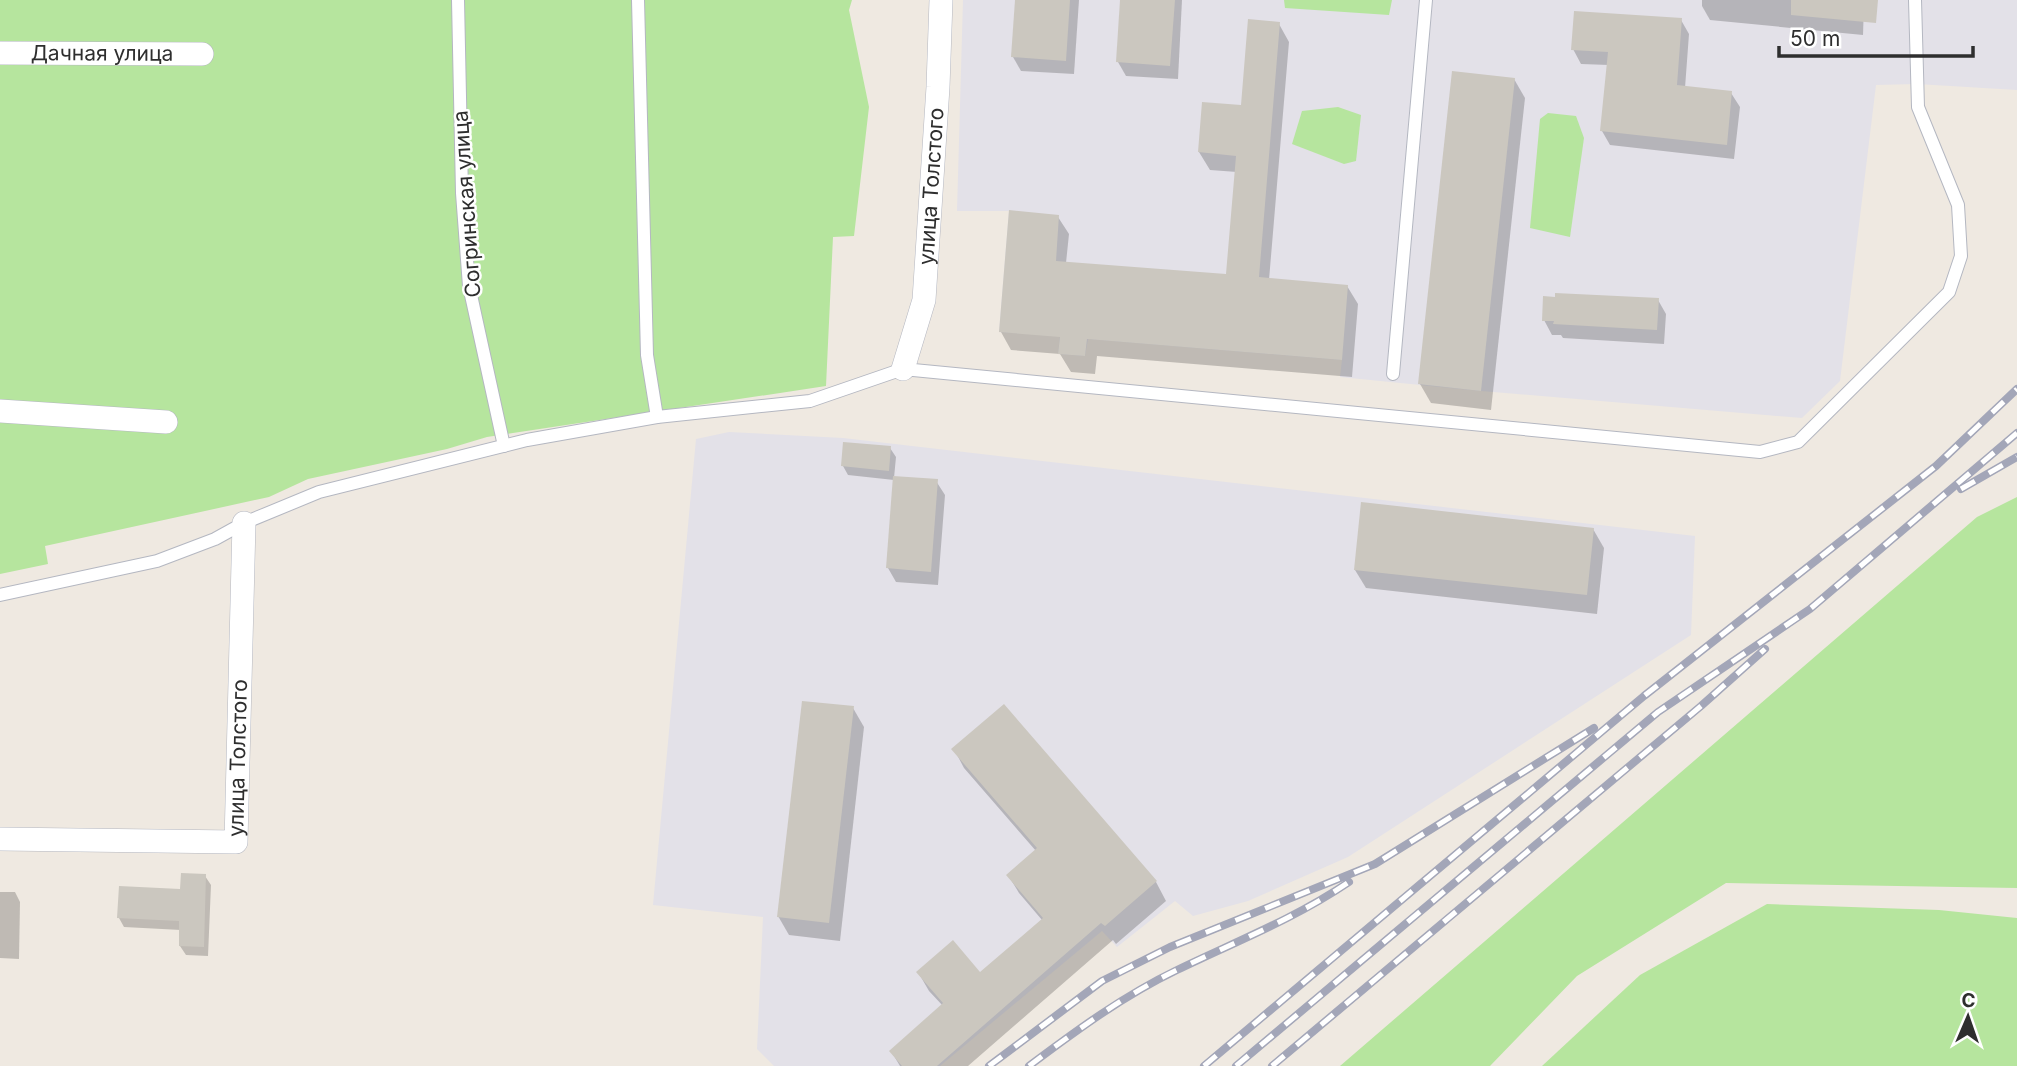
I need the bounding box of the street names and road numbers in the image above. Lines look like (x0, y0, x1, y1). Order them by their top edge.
street label: Дачная улица (31, 40, 173, 66)
street label: улица Толстого (913, 107, 949, 266)
street label: Согринская улица (447, 110, 486, 298)
street label: улица Толстого (223, 679, 252, 837)

